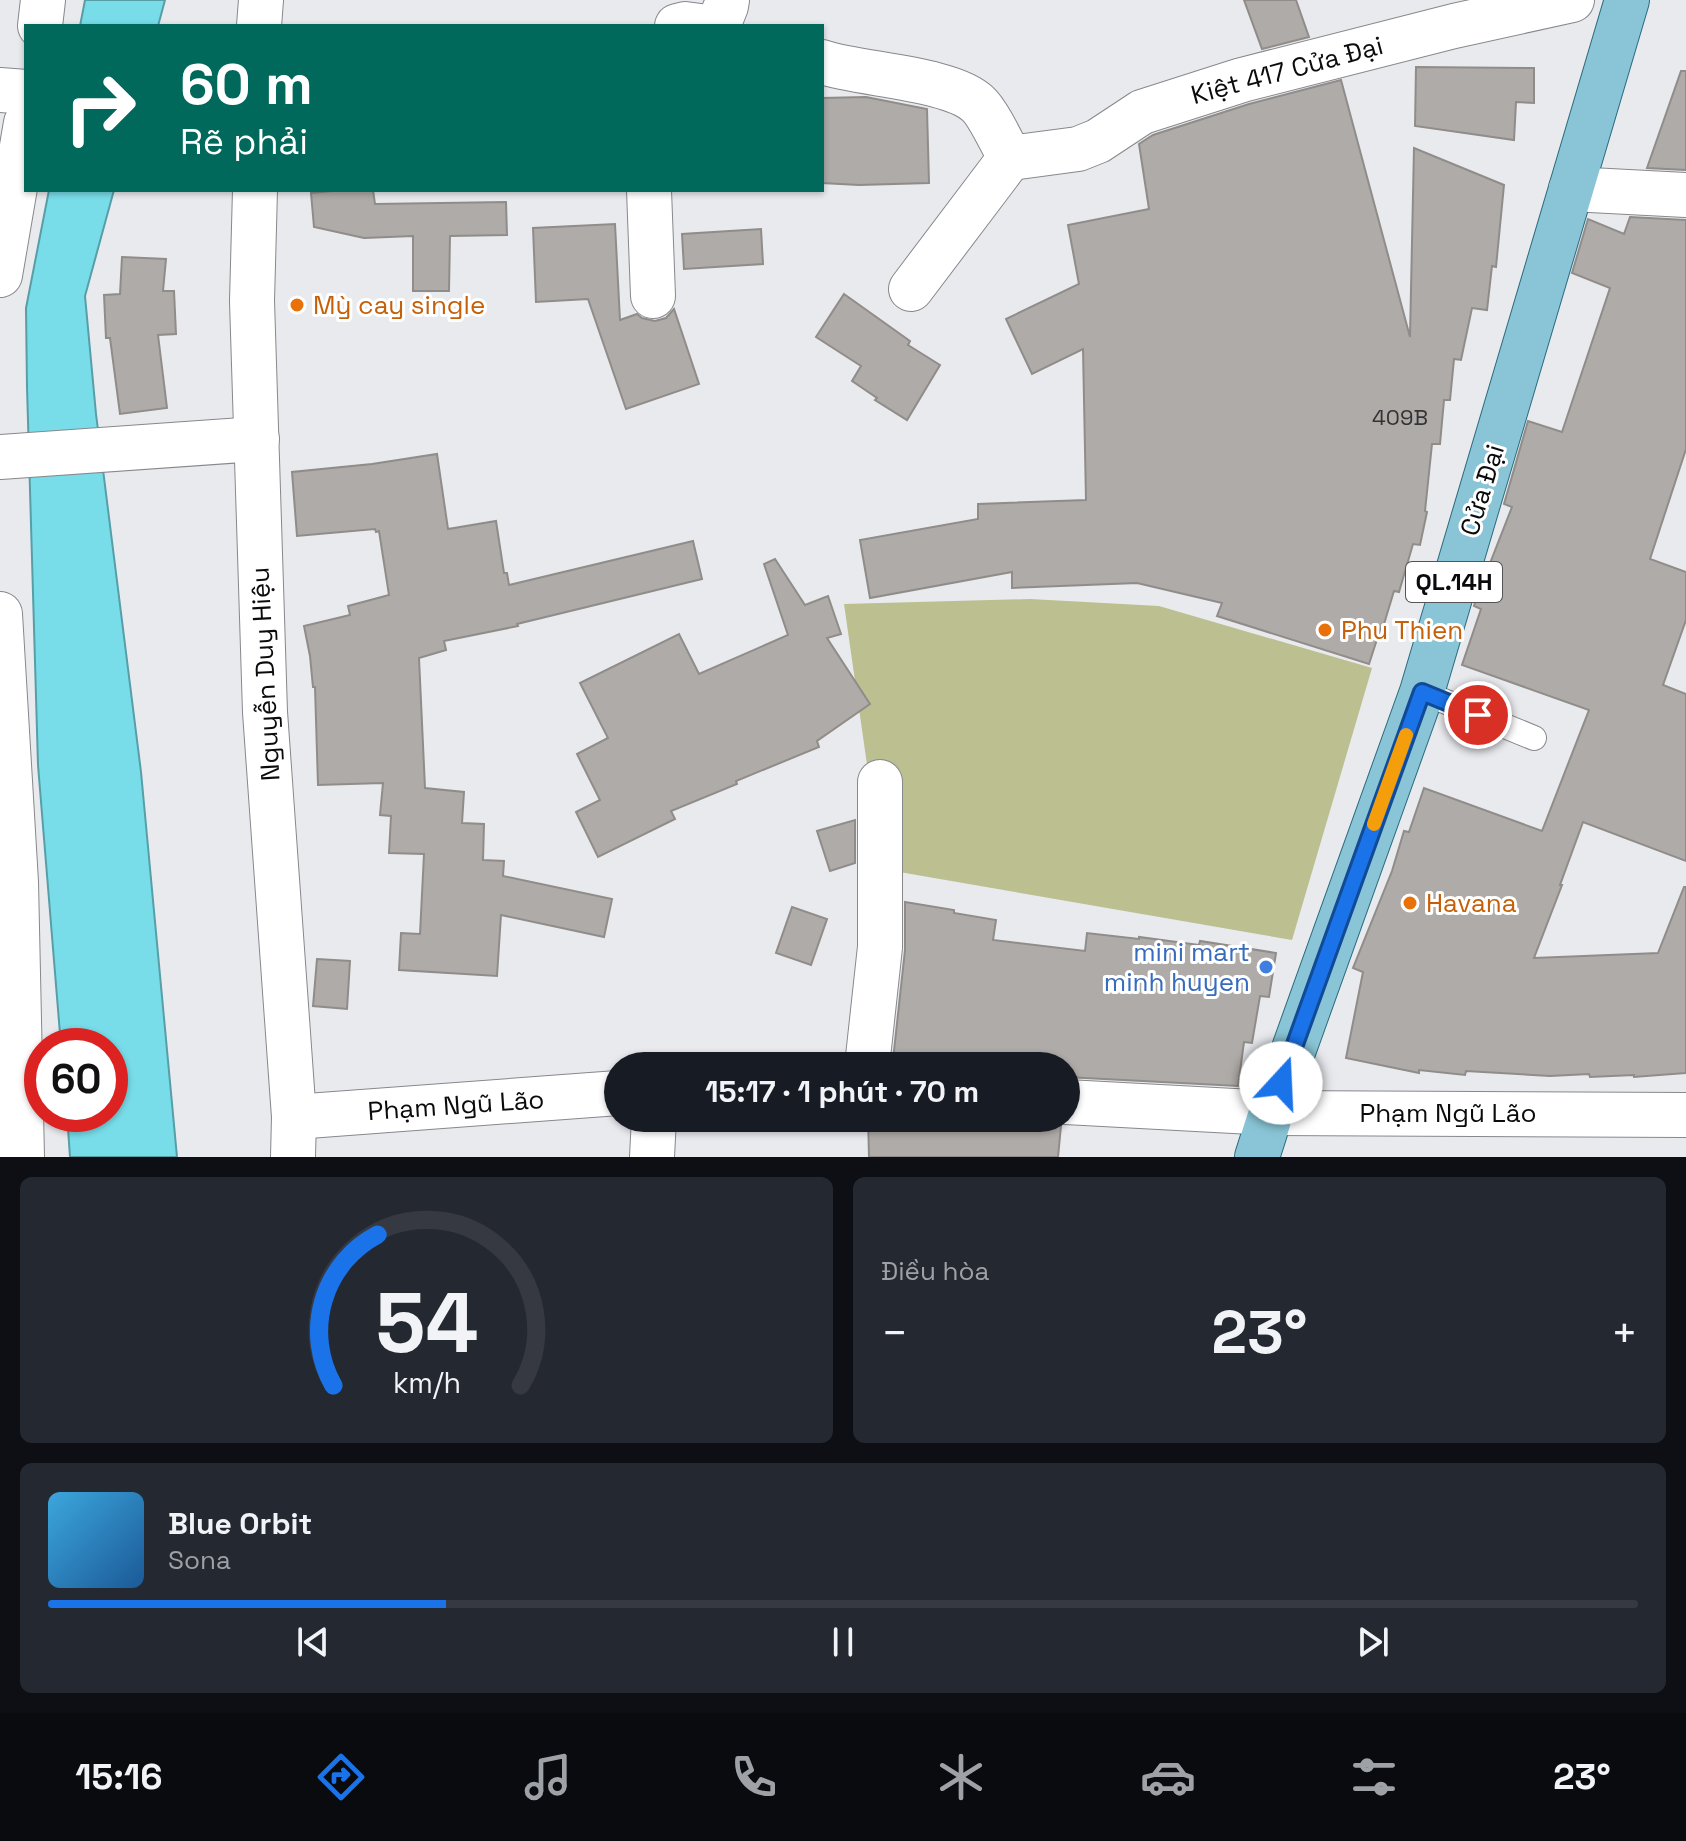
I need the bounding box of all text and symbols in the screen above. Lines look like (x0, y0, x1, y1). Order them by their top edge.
street label: Kiệt 417 Cửa Đại (1187, 28, 1387, 112)
text: 60 m (180, 49, 313, 120)
icon: right (48, 56, 152, 160)
text: Rẽ phải (180, 119, 308, 165)
place label: Mỳ cay single (313, 288, 485, 322)
marker: Mỳ cay single (288, 296, 306, 314)
house number: 409B (1372, 403, 1428, 431)
street label: Cửa Đại (1452, 440, 1512, 540)
road number: QL.14H (1406, 562, 1502, 602)
street label: Nguyễn Duy Hiệu (242, 566, 288, 782)
place label: Phu Thien (1341, 613, 1463, 647)
marker: Phu Thien (1316, 621, 1334, 639)
pin (1444, 681, 1512, 749)
icon: arrive (1456, 693, 1500, 737)
place label: Havana (1426, 886, 1517, 920)
marker: Havana (1401, 894, 1419, 912)
place label: mini mart minh huyen (1104, 935, 1250, 999)
marker: mini mart minh huyen (1257, 958, 1275, 976)
speed limit sign: 60 (24, 1028, 128, 1132)
position arrow (1239, 1041, 1323, 1125)
text: 15:17 · 1 phút · 70 m (705, 1072, 979, 1111)
street label: Phạm Ngũ Lão (367, 1082, 545, 1128)
street label: Phạm Ngũ Lão (1360, 1096, 1536, 1130)
text: Điều hòa (881, 1254, 990, 1288)
text: 54 (375, 1270, 478, 1376)
text: 23° (1212, 1294, 1307, 1371)
text: − (881, 1305, 908, 1361)
text: + (1611, 1305, 1638, 1361)
text: km/h (392, 1365, 461, 1401)
text: Blue Orbit (168, 1504, 312, 1543)
text: Sona (168, 1543, 231, 1577)
icon: previous (291, 1620, 335, 1664)
icon: pause (821, 1620, 865, 1664)
icon: next (1351, 1620, 1395, 1664)
icon: directions (313, 1749, 369, 1805)
icon: music (520, 1749, 576, 1805)
icon: phone (726, 1749, 782, 1805)
icon: climate (933, 1749, 989, 1805)
icon: car (1140, 1749, 1196, 1805)
icon: filters (1346, 1749, 1402, 1805)
text: 15:16 (75, 1754, 162, 1800)
text: 23° (1553, 1754, 1611, 1800)

